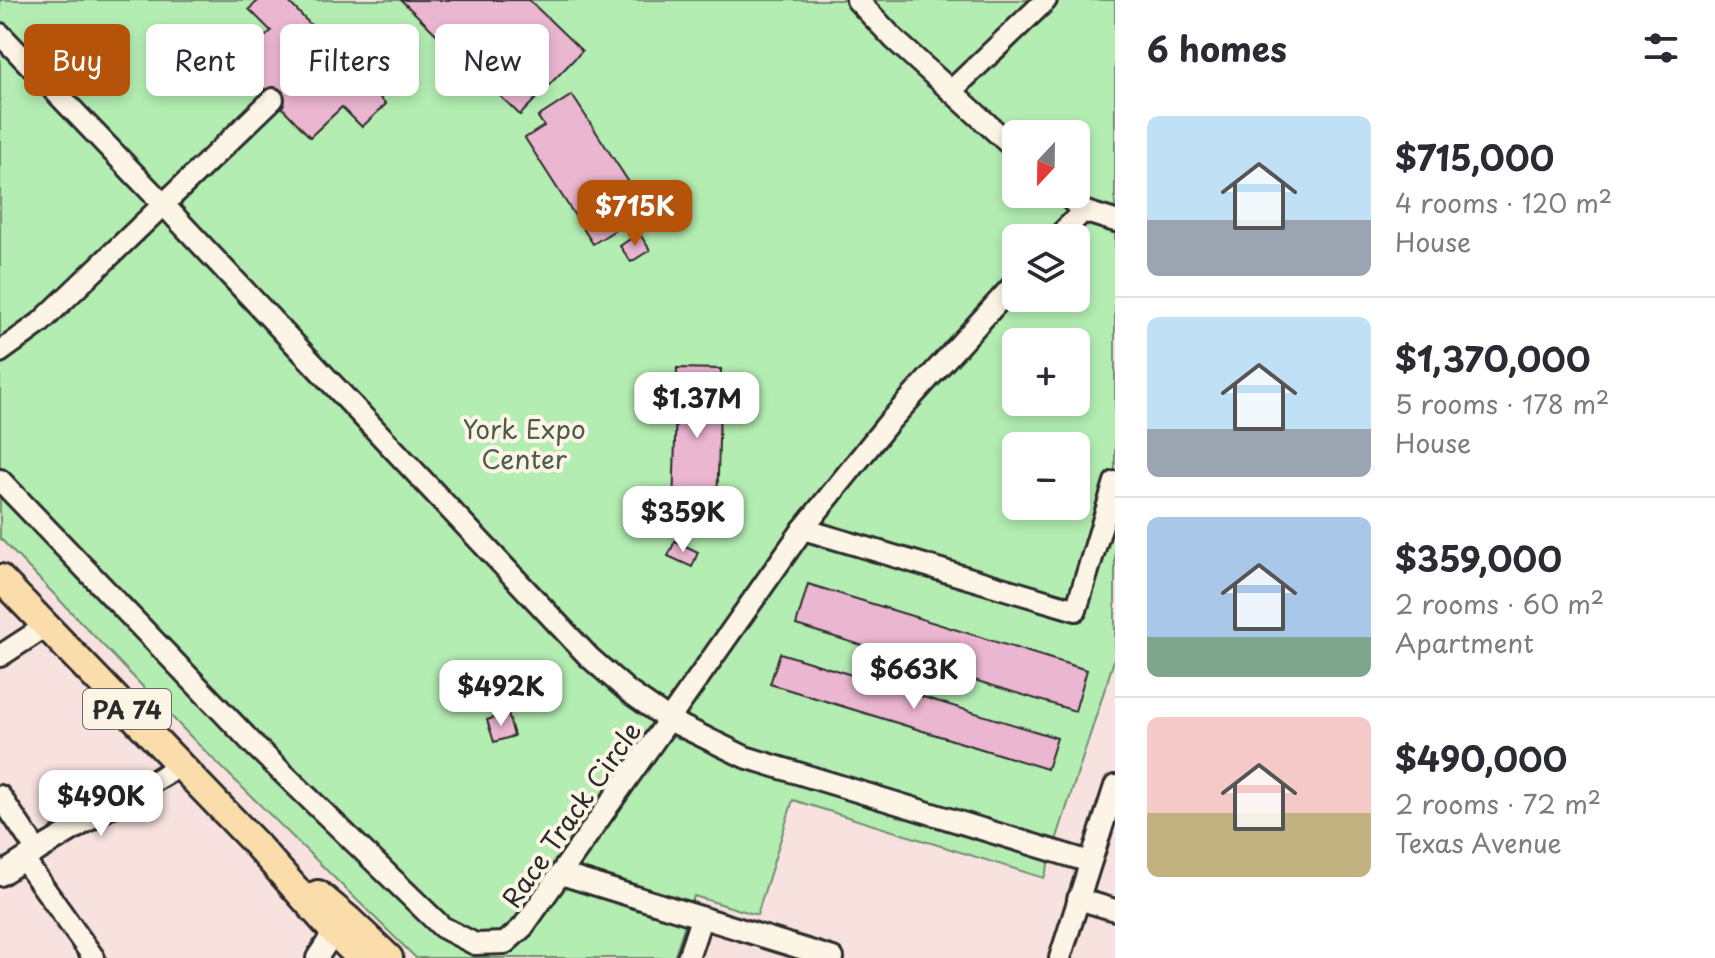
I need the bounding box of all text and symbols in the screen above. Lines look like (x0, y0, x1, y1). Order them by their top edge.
text: 6 homes (1147, 22, 1287, 74)
chip: Buy (24, 24, 130, 96)
chip: Rent (146, 24, 264, 96)
chip: Filters (280, 24, 419, 96)
chip: New (435, 24, 549, 96)
icon: filters (1639, 26, 1683, 70)
north arrow (1002, 120, 1090, 208)
map controls (1002, 120, 1090, 520)
text: $715,000 (1395, 131, 1554, 183)
icon: home (1211, 148, 1307, 244)
pin: $715K (579, 180, 691, 248)
text: 4 rooms · 120 m² (1395, 183, 1612, 222)
text: $715K (595, 186, 675, 225)
text: House (1395, 222, 1471, 261)
button: layers (1002, 224, 1090, 312)
button: + (1002, 328, 1090, 416)
text: $1,370,000 (1395, 332, 1591, 384)
icon: home (1211, 349, 1307, 445)
pin: $1.37M (632, 372, 762, 440)
text: $1.37M (652, 378, 742, 417)
text: 5 rooms · 178 m² (1395, 384, 1609, 423)
park label: York Expo Center (462, 409, 586, 478)
text: House (1395, 423, 1471, 462)
button: − (1002, 432, 1090, 520)
pin: $359K (627, 486, 739, 554)
text: $359K (641, 492, 725, 531)
text: $359,000 (1395, 532, 1562, 584)
icon: home (1211, 549, 1307, 645)
text: 2 rooms · 60 m² (1395, 584, 1604, 623)
text: Apartment (1395, 623, 1534, 662)
pin: $663K (858, 643, 970, 711)
text: $663K (870, 649, 958, 688)
pin: $492K (445, 660, 557, 728)
text: $492K (457, 666, 545, 705)
road number: PA 74 (83, 689, 171, 729)
street label: Race Track Circle (492, 713, 650, 915)
text: $490,000 (1395, 732, 1567, 784)
icon: home (1211, 749, 1307, 845)
pin: $490K (45, 770, 157, 838)
text: $490K (57, 776, 145, 815)
text: 2 rooms · 72 m² (1395, 784, 1601, 823)
text: Texas Avenue (1395, 823, 1562, 862)

